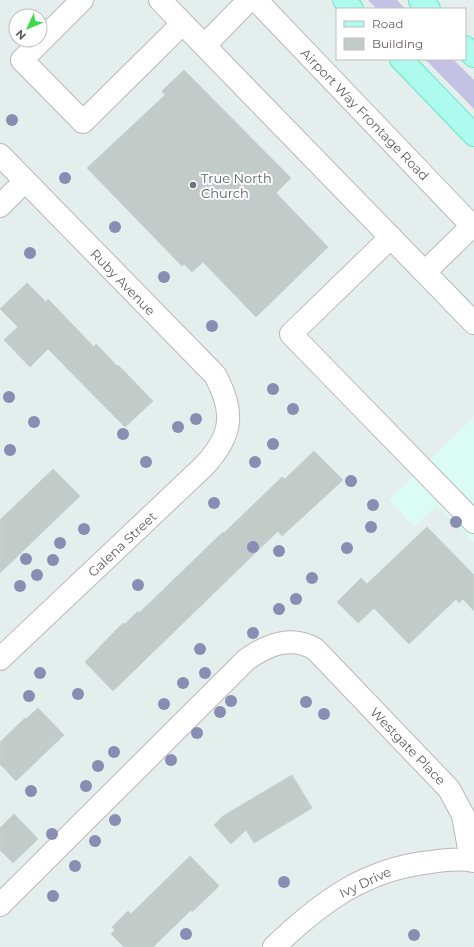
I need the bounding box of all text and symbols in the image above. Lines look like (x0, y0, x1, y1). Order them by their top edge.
north arrow (8, 8, 48, 48)
legend (336, 8, 466, 60)
text: Road (372, 16, 403, 31)
text: N (13, 27, 29, 43)
text: Building (372, 36, 423, 51)
street label: Airport Way Frontage Road (298, 45, 432, 183)
place label: True North Church (201, 170, 272, 201)
marker: True North Church (188, 180, 198, 190)
street label: Ruby Avenue (87, 245, 159, 319)
street label: Galena Street (84, 508, 160, 580)
street label: Westgate Place (367, 704, 449, 788)
street label: Ivy Drive (337, 863, 394, 901)

